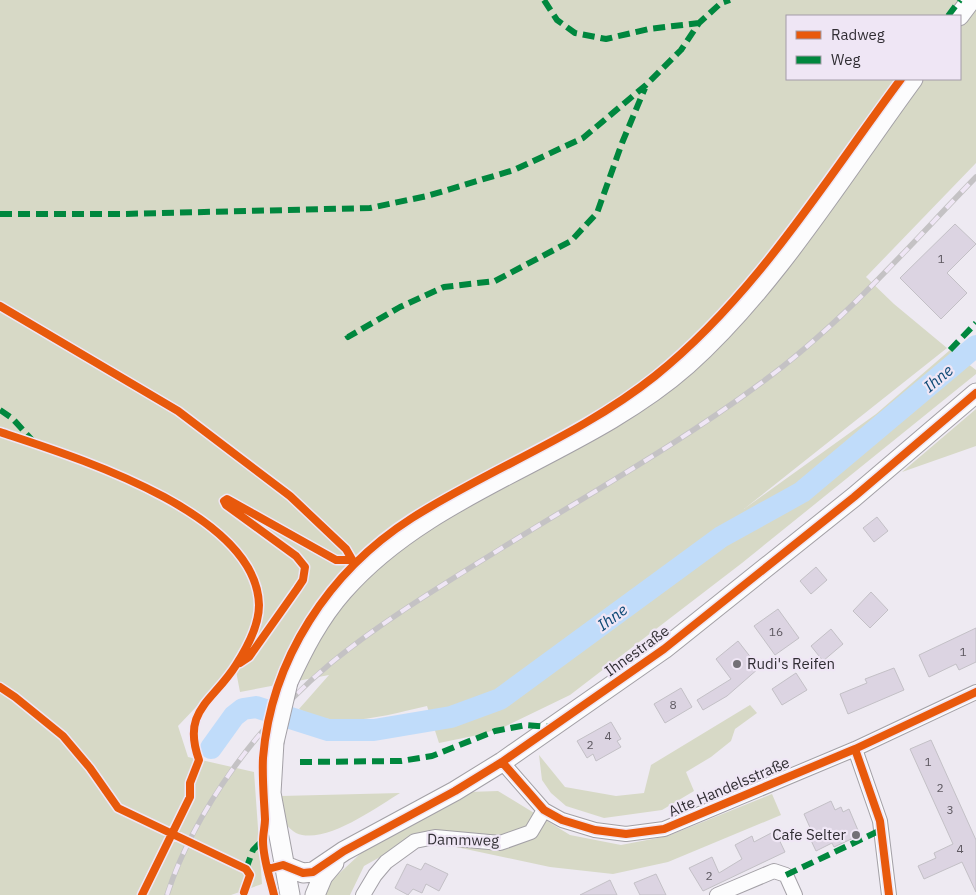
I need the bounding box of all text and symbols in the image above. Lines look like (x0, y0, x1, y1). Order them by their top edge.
legend (786, 15, 961, 80)
text: Radweg (831, 25, 885, 44)
text: Weg (831, 50, 860, 69)
house number: 1 (937, 251, 945, 266)
water label: Ihne (919, 360, 957, 396)
water label: Ihne (593, 599, 631, 635)
street label: Ihnestraße (601, 621, 673, 680)
house number: 16 (769, 624, 783, 639)
house number: 1 (959, 644, 967, 659)
place label: Rudi's Reifen (747, 654, 835, 673)
marker: Rudi's Reifen (731, 658, 743, 670)
house number: 8 (669, 697, 677, 712)
house number: 4 (604, 728, 612, 743)
house number: 2 (586, 737, 594, 752)
street label: Alte Handelsstraße (665, 752, 792, 821)
house number: 1 (924, 754, 932, 769)
house number: 2 (936, 780, 944, 795)
house number: 3 (946, 802, 954, 817)
place label: Cafe Selter (772, 825, 846, 844)
street label: Dammweg (427, 829, 499, 850)
marker: Cafe Selter (850, 829, 862, 841)
house number: 4 (956, 841, 964, 856)
house number: 2 (705, 868, 713, 883)

